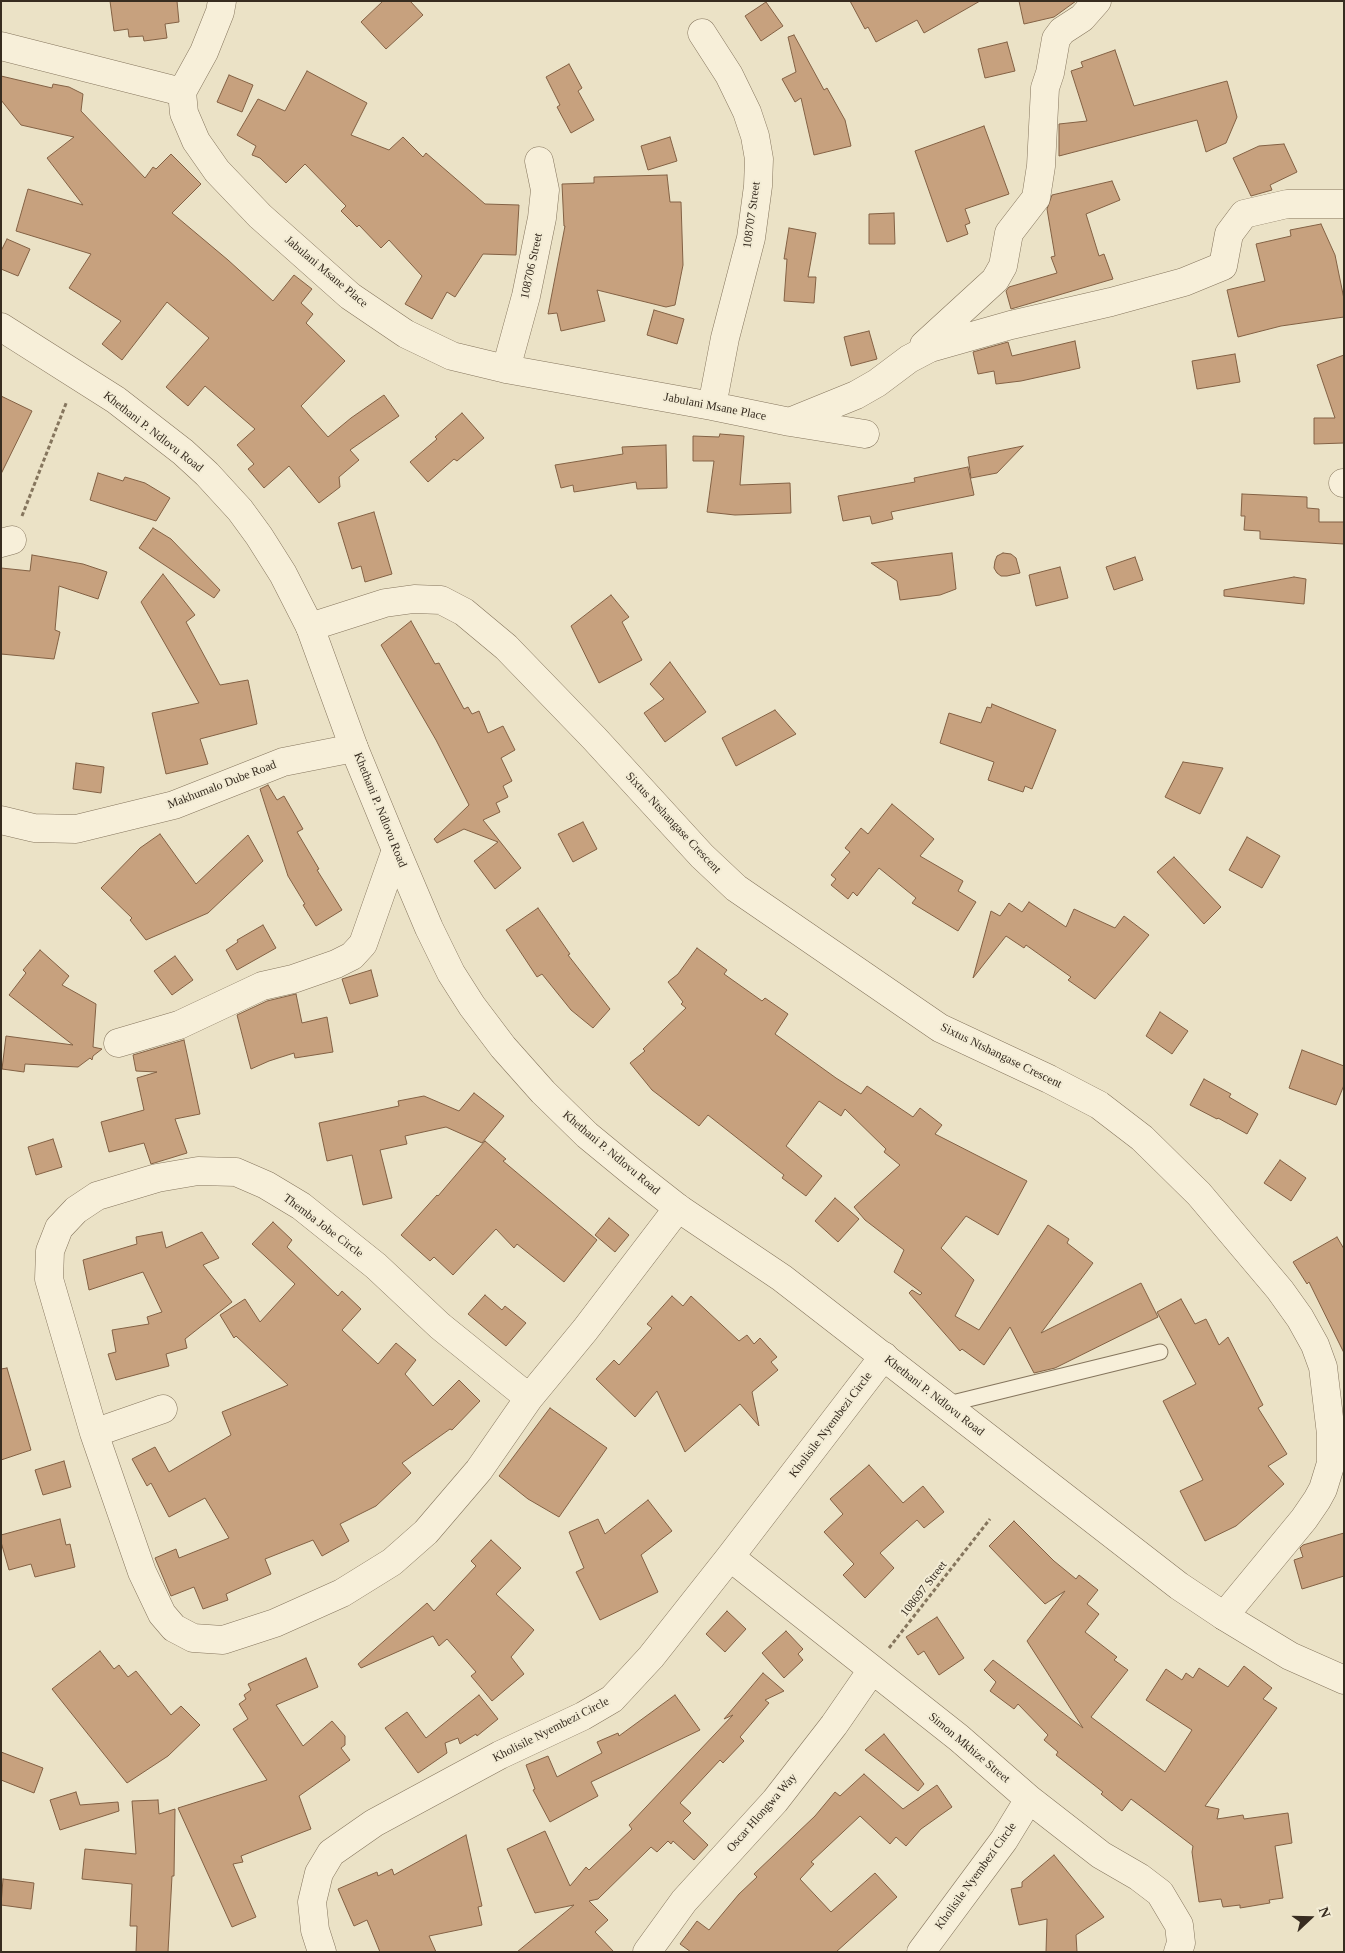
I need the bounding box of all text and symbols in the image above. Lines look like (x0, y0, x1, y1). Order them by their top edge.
street label: 108707 Street (740, 181, 764, 249)
street label: 108706 Street (518, 232, 546, 300)
street label: Jabulani Msane Place (282, 233, 370, 311)
street label: Khethani P. Ndlovu Road (100, 389, 206, 475)
street label: Jabulani Msane Place (663, 390, 767, 424)
street label: Khethani P. Ndlovu Road (350, 750, 410, 870)
street label: Makhumalo Dube Road (166, 758, 278, 812)
street label: Sixtus Ntshangase Crescent (622, 769, 724, 877)
street label: Sixtus Ntshangase Crescent (938, 1020, 1064, 1092)
street label: Khethani P. Ndlovu Road (559, 1108, 663, 1198)
street label: Themba Jobe Circle (280, 1191, 366, 1261)
street label: Khethani P. Ndlovu Road (881, 1353, 987, 1439)
street label: Kholisile Nyembezi Circle (787, 1369, 875, 1481)
street label: 108697 Street (898, 1558, 950, 1620)
street label: Kholisile Nyembezi Circle (490, 1694, 612, 1766)
street label: Simon Mkhize Street (925, 1710, 1013, 1786)
street label: Oscar Hlongwa Way (724, 1771, 800, 1855)
street label: Kholisile Nyembezi Circle (932, 1820, 1020, 1932)
north arrow (1285, 1893, 1335, 1943)
text: N (1316, 1905, 1333, 1920)

